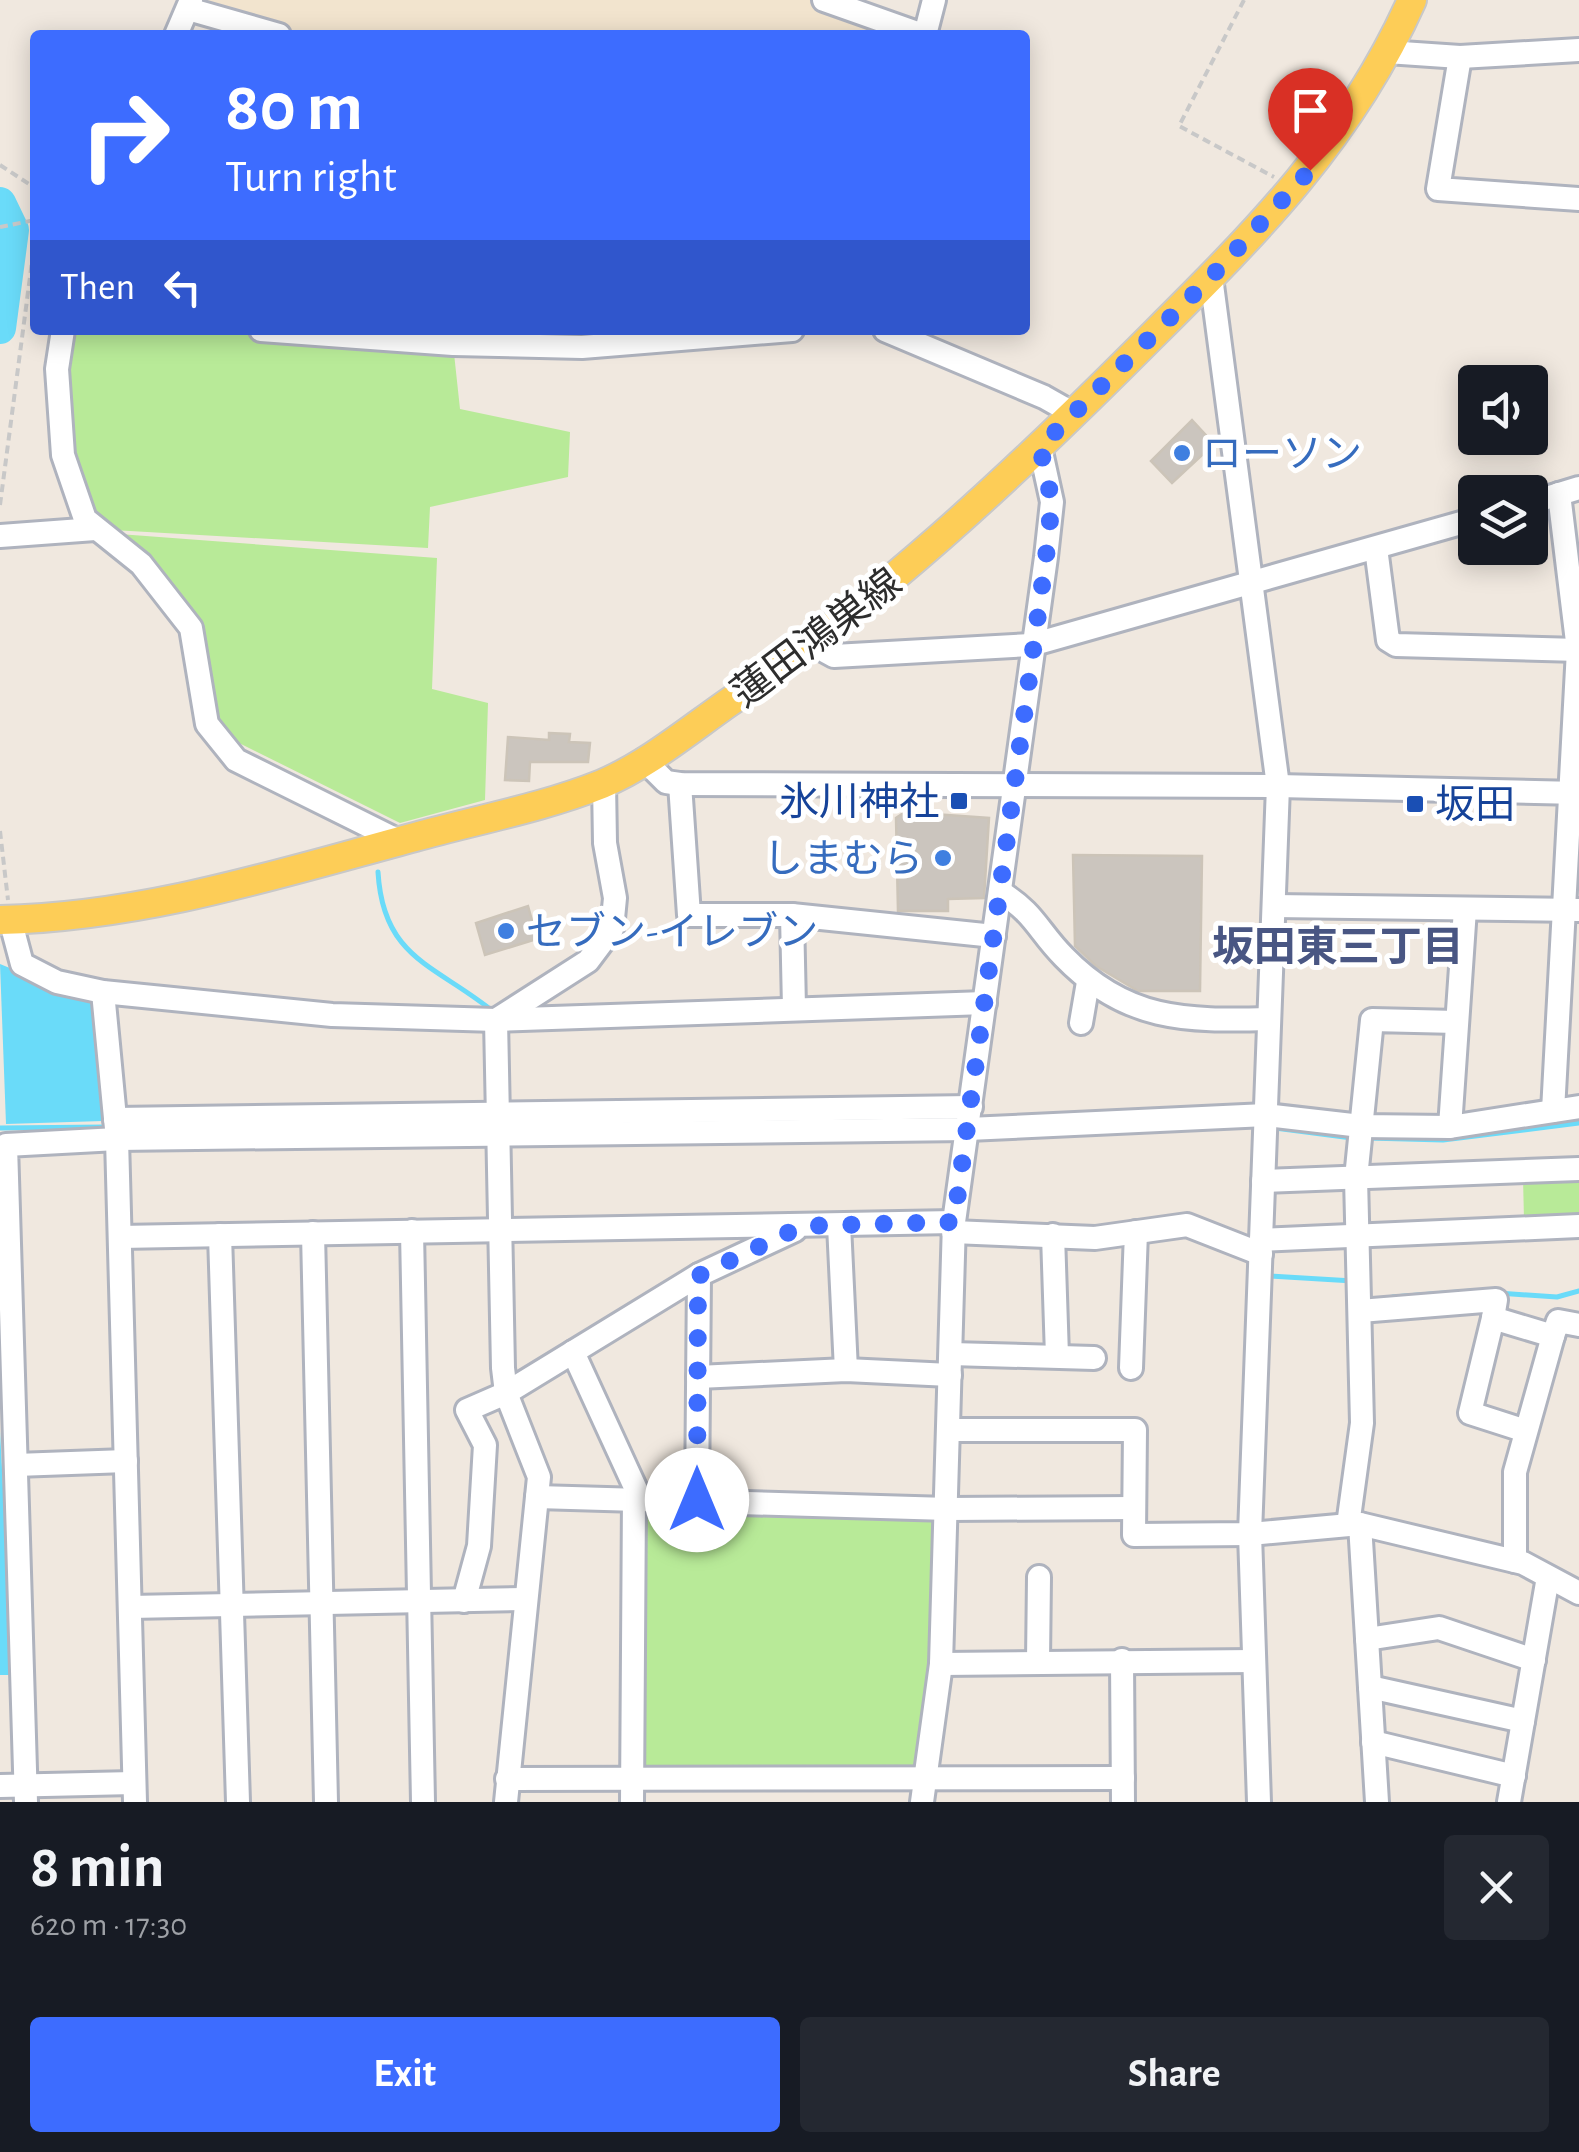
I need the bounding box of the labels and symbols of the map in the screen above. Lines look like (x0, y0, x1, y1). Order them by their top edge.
pin (1268, 68, 1353, 171)
place label: ローソン (1202, 435, 1362, 475)
marker: ローソン (1171, 442, 1193, 464)
street label: 蓮田鴻巣線 (724, 561, 909, 715)
place label: 氷川神社 (779, 781, 939, 823)
place label: 坂田 (1435, 784, 1515, 826)
marker: 氷川神社 (948, 790, 970, 812)
marker: 坂田 (1404, 793, 1426, 815)
place label: しまむら (763, 840, 923, 880)
marker: しまむら (932, 847, 954, 869)
place label: セブン-イレブン (526, 910, 818, 953)
marker: セブン-イレブン (495, 920, 517, 942)
district label: 坂田東三丁目 (1212, 925, 1464, 969)
position arrow (645, 1448, 749, 1552)

